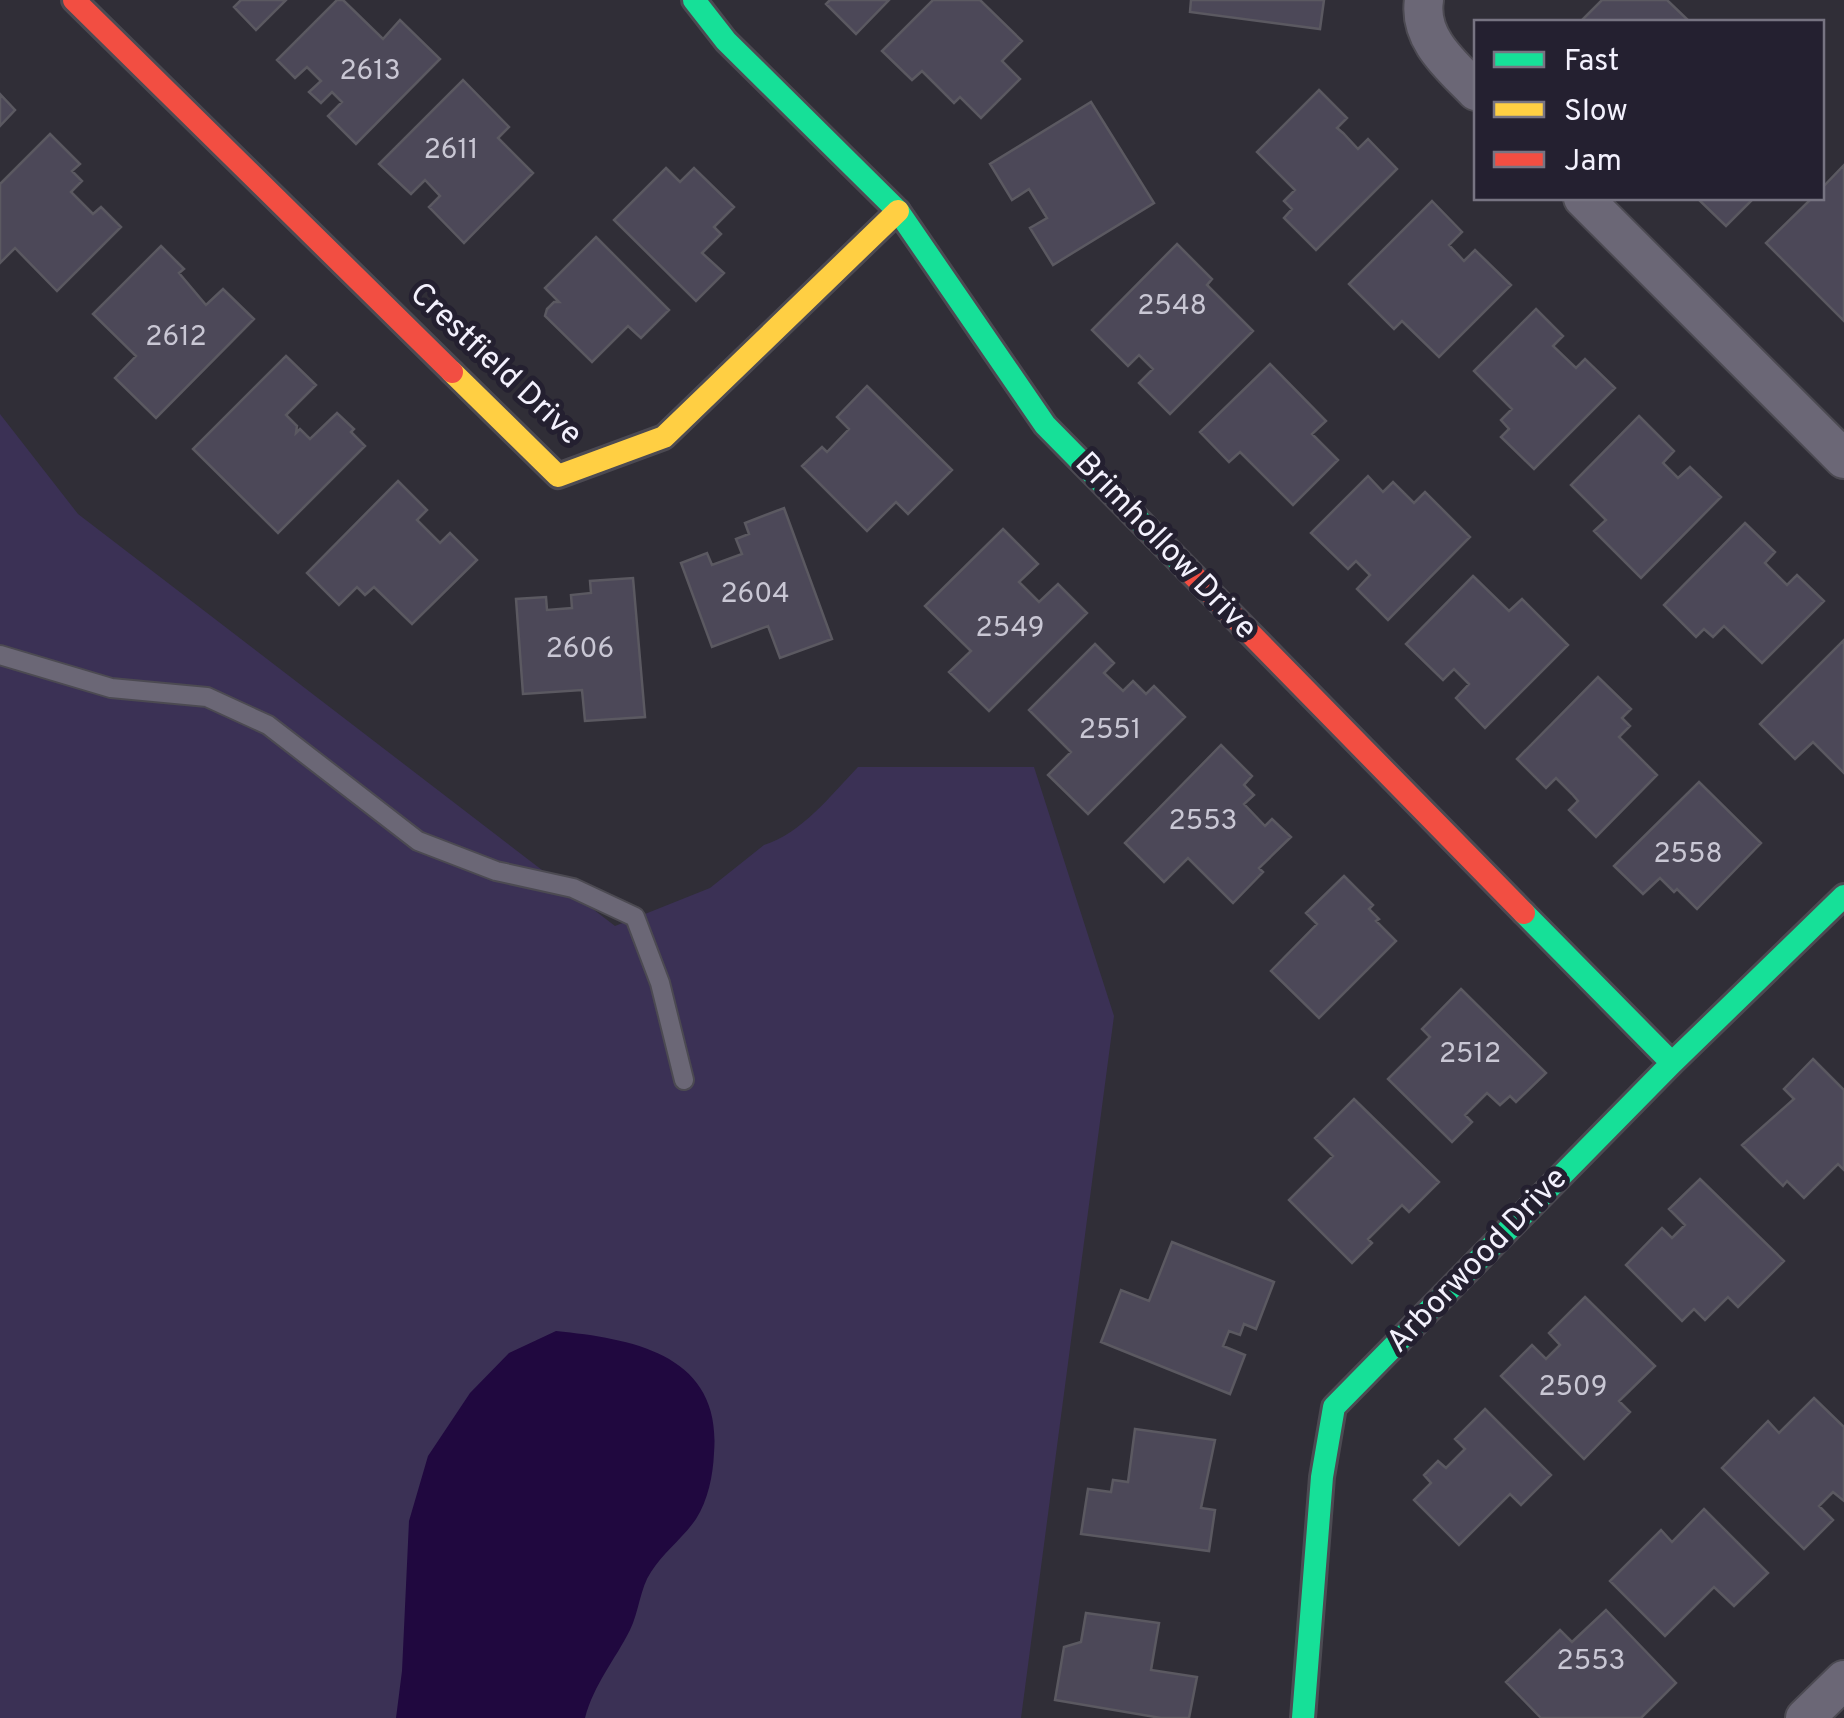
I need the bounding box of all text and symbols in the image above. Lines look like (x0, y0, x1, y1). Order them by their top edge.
legend (1474, 20, 1824, 200)
text: Fast (1564, 44, 1619, 81)
house number: 2613 (339, 54, 401, 90)
text: Slow (1564, 94, 1628, 131)
house number: 2611 (424, 133, 478, 169)
text: Jam (1564, 144, 1622, 181)
street label: Crestfield Drive (400, 275, 590, 455)
house number: 2548 (1137, 289, 1207, 325)
house number: 2612 (145, 320, 207, 356)
street label: Brimhollow Drive (1065, 445, 1265, 649)
house number: 2604 (720, 577, 790, 613)
house number: 2549 (976, 611, 1044, 647)
house number: 2606 (546, 632, 614, 668)
house number: 2551 (1079, 713, 1141, 749)
house number: 2553 (1169, 804, 1237, 840)
house number: 2558 (1653, 837, 1723, 873)
house number: 2512 (1439, 1037, 1501, 1073)
street label: Arborwood Drive (1379, 1160, 1577, 1362)
house number: 2509 (1538, 1370, 1608, 1406)
house number: 2553 (1557, 1644, 1625, 1680)

